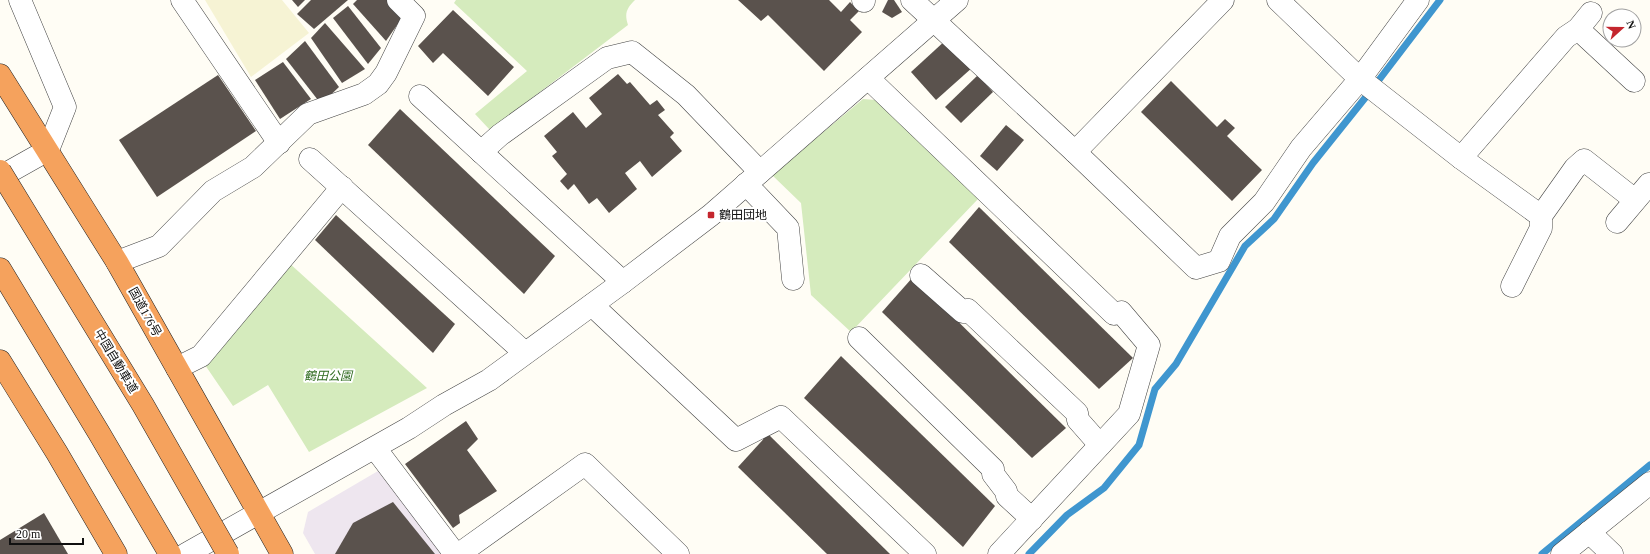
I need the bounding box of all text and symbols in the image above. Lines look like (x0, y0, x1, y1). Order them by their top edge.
north arrow (1602, 8, 1642, 48)
text: N (1624, 19, 1638, 30)
place label: 鶴田団地 (719, 208, 767, 222)
marker: 鶴田団地 (706, 210, 716, 220)
street label: 国道176号 (126, 285, 164, 339)
street label: 中国自動車道 (91, 327, 141, 395)
park label: 鶴田公園 (304, 369, 354, 383)
scale bar (10, 520, 83, 546)
text: 20 m (16, 527, 41, 541)

